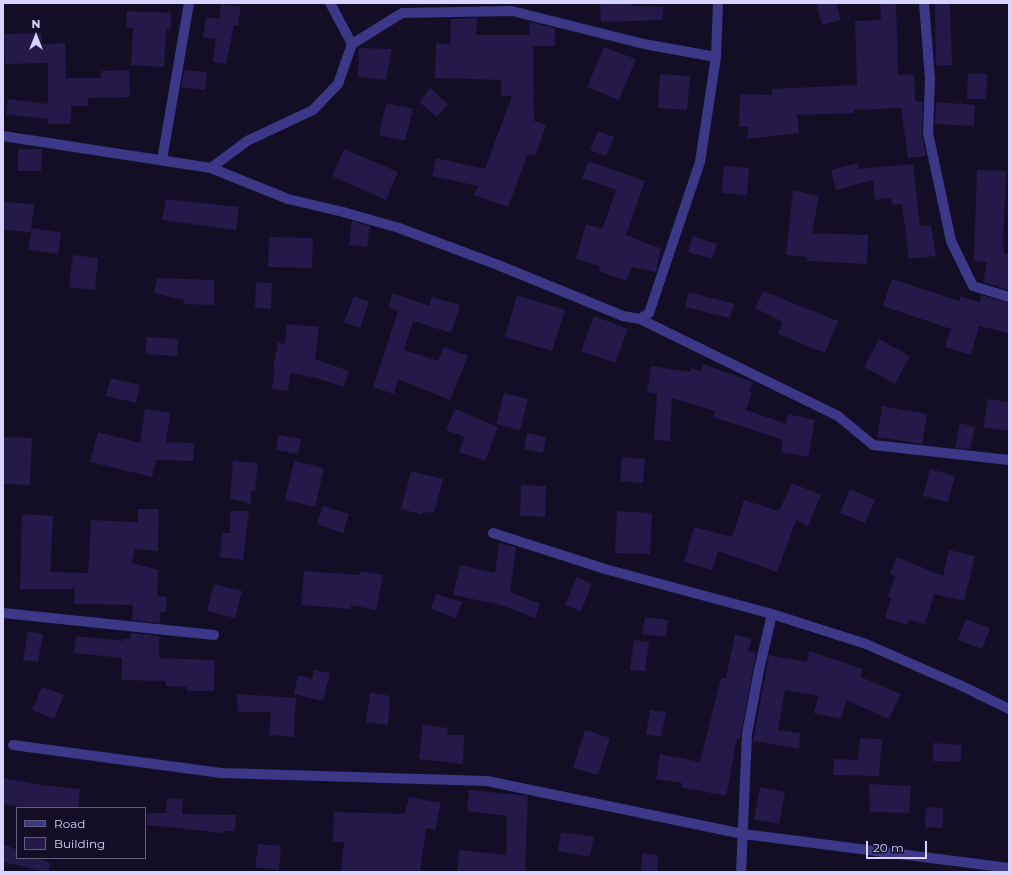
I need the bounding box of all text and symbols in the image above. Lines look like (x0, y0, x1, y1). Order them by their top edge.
north arrow (16, 16, 56, 56)
text: N (32, 17, 40, 31)
legend (16, 807, 146, 859)
text: Road (54, 816, 85, 831)
scale bar (868, 833, 929, 859)
text: Building (54, 836, 105, 851)
text: 20 m (873, 840, 904, 855)

